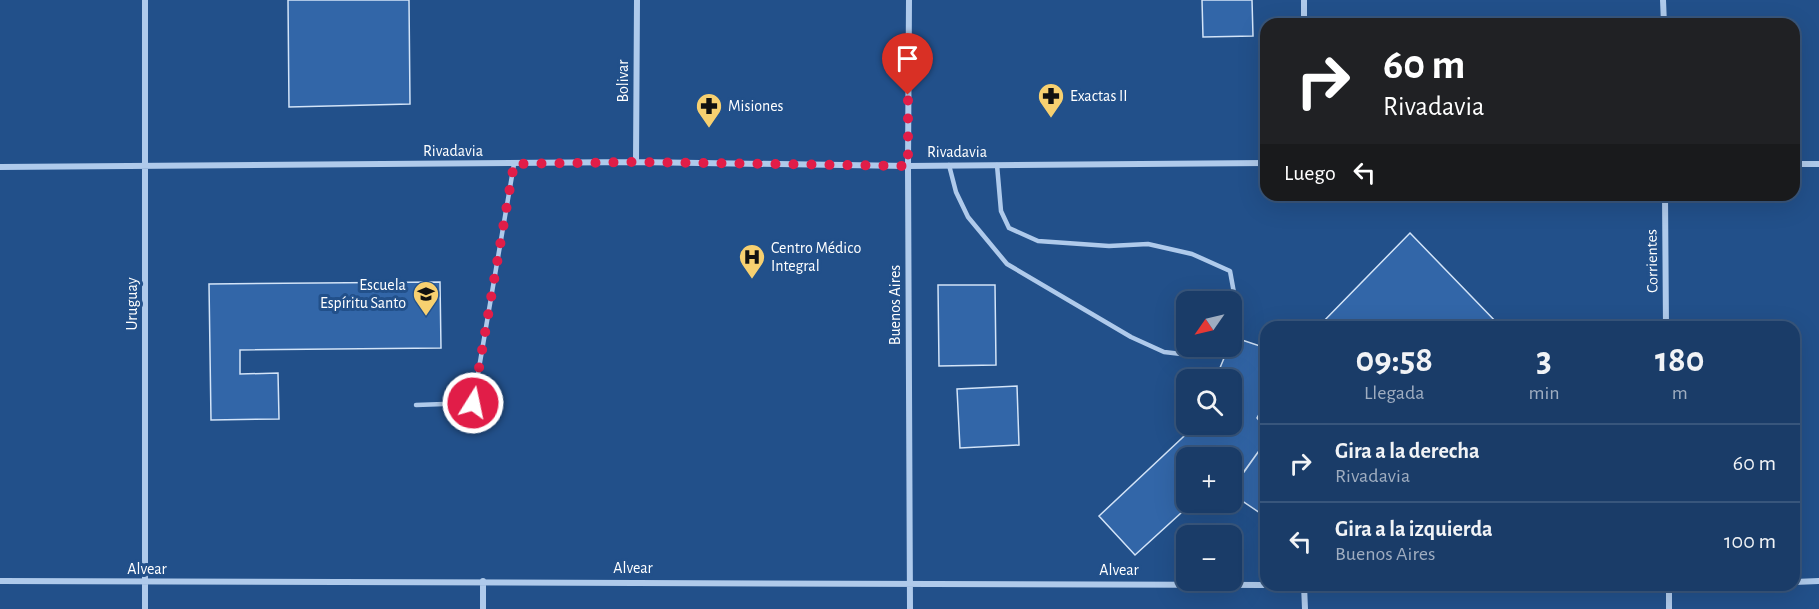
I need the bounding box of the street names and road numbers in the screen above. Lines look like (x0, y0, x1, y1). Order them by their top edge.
street label: Bolivar (615, 59, 631, 103)
street label: Rivadavia (423, 143, 483, 159)
street label: Rivadavia (927, 144, 987, 160)
street label: Corrientes (1643, 229, 1661, 293)
street label: Buenos Aires (887, 265, 903, 345)
street label: Uruguay (124, 277, 141, 331)
street label: Alvear (613, 560, 654, 576)
street label: Alvear (127, 561, 168, 577)
street label: Alvear (1099, 562, 1140, 578)

